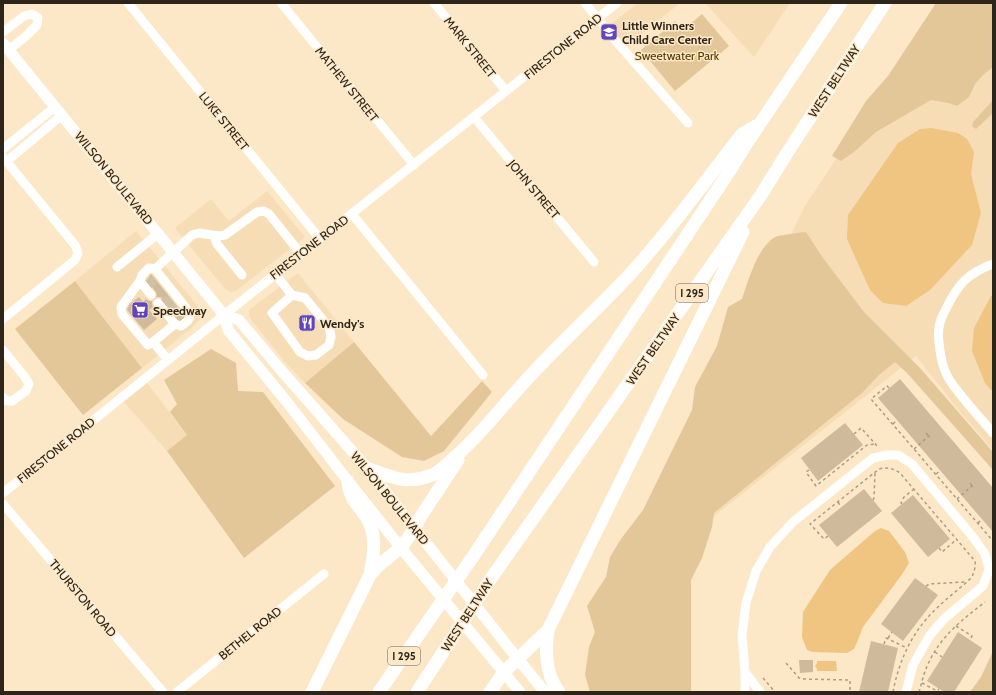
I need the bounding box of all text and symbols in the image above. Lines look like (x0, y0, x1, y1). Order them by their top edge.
street label: FIRESTONE ROAD (521, 10, 605, 82)
street label: MARK STREET (441, 13, 500, 81)
place label: Little Winners Child Care Center (622, 18, 712, 47)
school or university icon: Little Winners Child Care Center (599, 22, 619, 42)
street label: WEST BELTWAY (805, 42, 863, 120)
street label: MATHEW STREET (312, 43, 382, 125)
park label: Sweetwater Park (635, 48, 720, 63)
street label: LUKE STREET (196, 89, 253, 154)
street label: WILSON BOULEVARD (72, 128, 156, 228)
street label: JOHN STREET (504, 156, 563, 222)
street label: FIRESTONE ROAD (267, 211, 352, 282)
road number: I 295 (676, 284, 708, 302)
supermarket icon: Speedway (130, 300, 150, 320)
place label: Speedway (153, 303, 207, 318)
street label: WEST BELTWAY (623, 310, 683, 388)
restaurant icon: Wendy's (297, 313, 317, 333)
place label: Wendy's (320, 316, 364, 331)
street label: FIRESTONE ROAD (14, 414, 98, 486)
street label: WILSON BOULEVARD (348, 448, 432, 548)
street label: THURSTON ROAD (46, 556, 120, 640)
street label: WEST BELTWAY (438, 576, 496, 654)
street label: BETHEL ROAD (216, 603, 285, 663)
road number: I 295 (388, 647, 420, 665)

